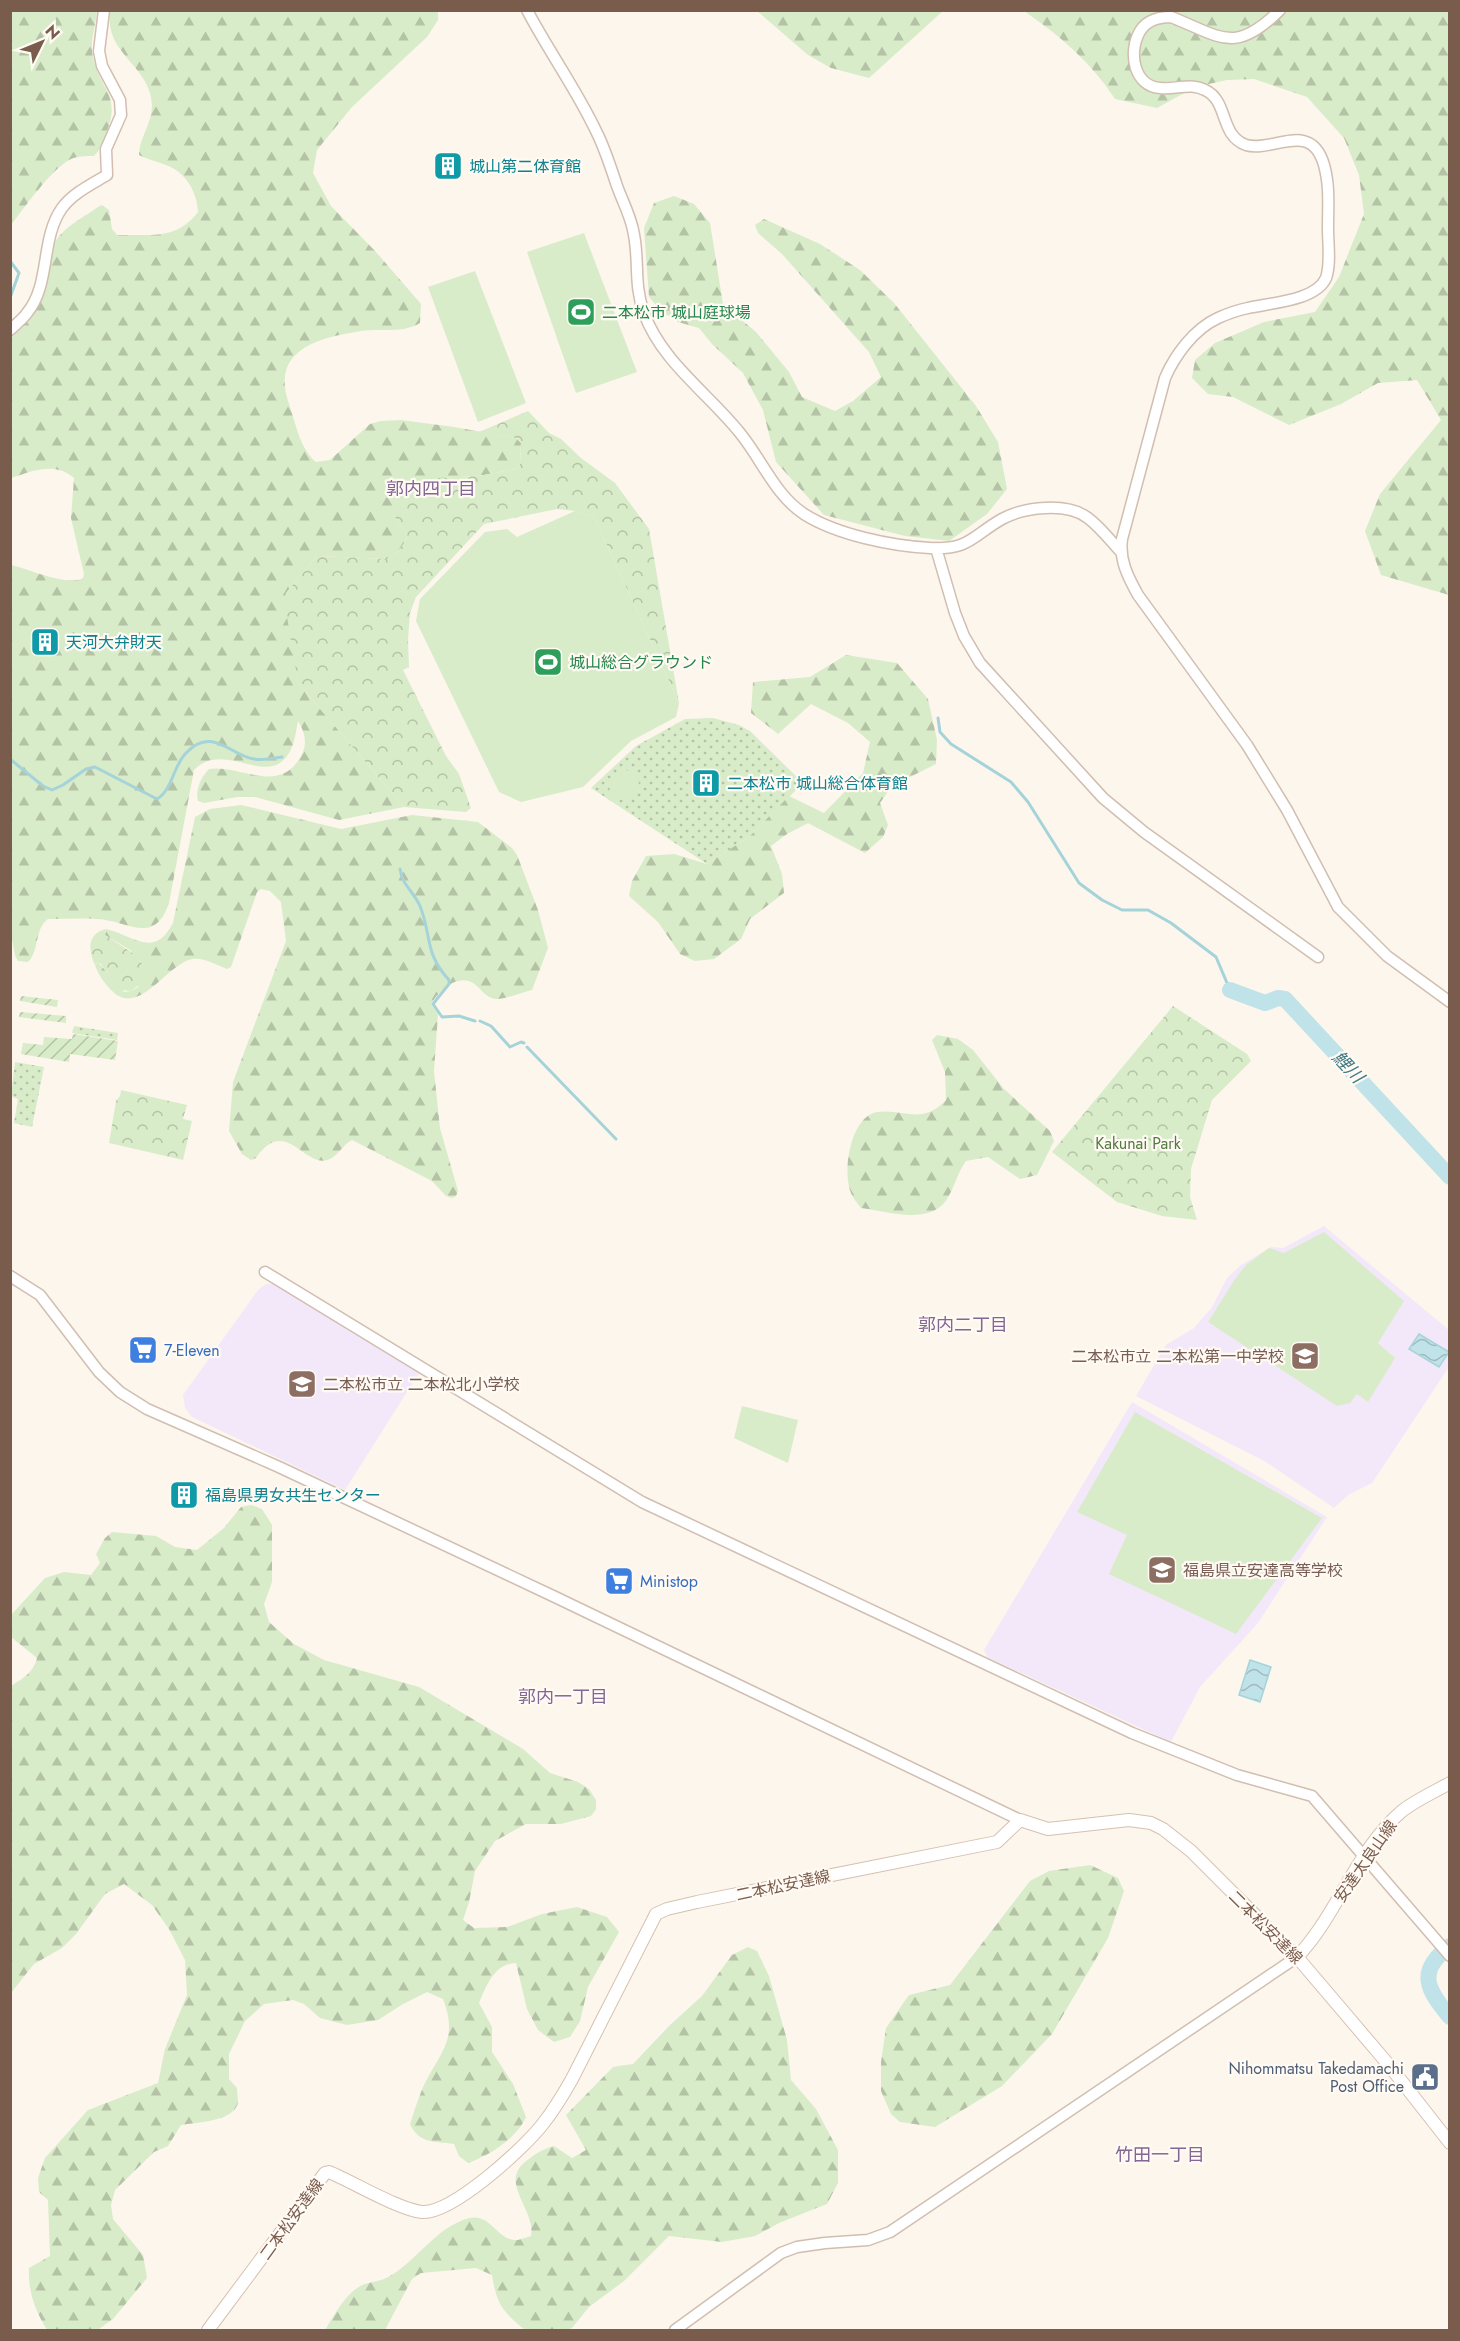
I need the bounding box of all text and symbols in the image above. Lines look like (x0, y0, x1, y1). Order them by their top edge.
north arrow (12, 12, 72, 72)
text: N (40, 20, 65, 45)
building icon: 城山第二体育館 (432, 150, 464, 182)
place label: 城山第二体育館 (469, 155, 581, 178)
sports icon: 二本松市 城山庭球場 (565, 296, 597, 328)
place label: 二本松市 城山庭球場 (602, 301, 751, 324)
district label: 郭内四丁目 (386, 476, 476, 502)
building icon: 天河大弁財天 (29, 626, 61, 658)
place label: 天河大弁財天 (66, 631, 162, 654)
sports icon: 城山総合グラウンド (532, 646, 564, 678)
place label: 城山総合グラウンド (569, 651, 713, 674)
building icon: 二本松市 城山総合体育館 (690, 767, 722, 799)
place label: 二本松市 城山総合体育館 (727, 772, 908, 795)
water label: 鯉川 (1326, 1045, 1371, 1090)
park label: Kakunai Park (1095, 1132, 1182, 1155)
district label: 郭内二丁目 (918, 1312, 1008, 1338)
supermarket icon: 7-Eleven (127, 1334, 159, 1366)
place label: 7-Eleven (164, 1339, 220, 1362)
school or university icon: 二本松市立 二本松第一中学校 (1289, 1340, 1321, 1372)
place label: 二本松市立 二本松第一中学校 (1071, 1345, 1284, 1368)
school or university icon: 二本松市立 二本松北小学校 (286, 1368, 318, 1400)
place label: 二本松市立 二本松北小学校 (323, 1373, 520, 1396)
building icon: 福島県男女共生センター (168, 1479, 200, 1511)
place label: 福島県男女共生センター (205, 1484, 381, 1507)
school or university icon: 福島県立安達高等学校 (1146, 1554, 1178, 1586)
place label: 福島県立安達高等学校 (1183, 1559, 1343, 1582)
supermarket icon: Ministop (603, 1565, 635, 1597)
place label: Ministop (640, 1570, 698, 1593)
district label: 郭内一丁目 (518, 1684, 608, 1710)
street label: 安達太良山線 (1328, 1815, 1402, 1907)
street label: 二本松安達線 (734, 1864, 832, 1907)
street label: 二本松安達線 (1224, 1885, 1308, 1969)
place label: Nihommatsu Takedamachi Post Office (1228, 2057, 1404, 2098)
public building icon: Nihommatsu Takedamachi Post Office (1409, 2061, 1441, 2093)
district label: 竹田一丁目 (1115, 2142, 1205, 2168)
street label: 二本松安達線 (254, 2174, 329, 2265)

